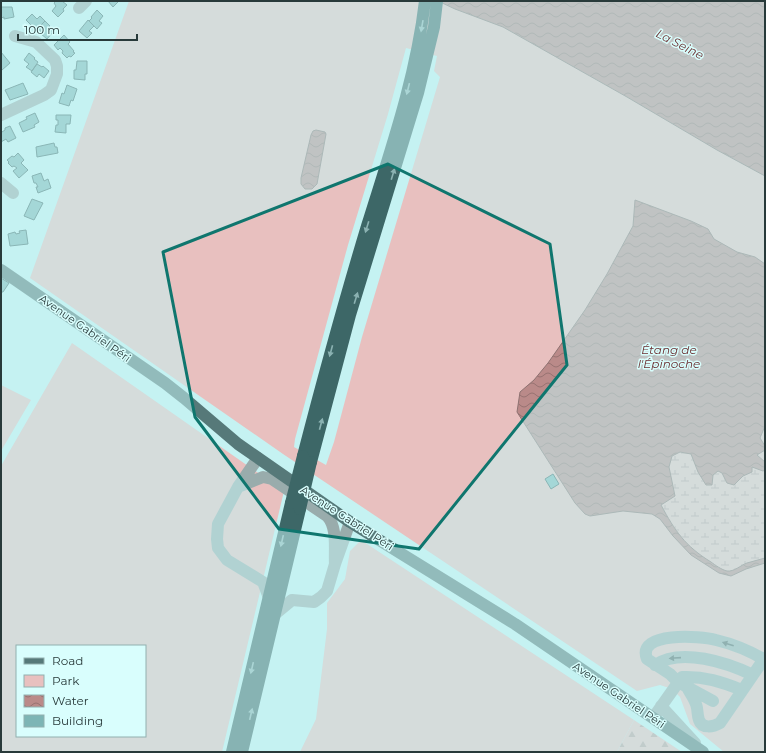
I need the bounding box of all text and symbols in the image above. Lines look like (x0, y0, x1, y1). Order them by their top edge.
scale bar (18, 16, 137, 42)
one-way arrow (419, 20, 425, 32)
text: 100 m (24, 22, 60, 37)
water label: La Seine (654, 26, 706, 62)
one-way arrow (405, 83, 411, 95)
one-way arrow (390, 168, 396, 180)
one-way arrow (364, 221, 370, 233)
street label: Avenue Gabriel Péri (37, 291, 133, 365)
one-way arrow (353, 292, 359, 304)
water label: Étang de l'Épinoche (638, 342, 700, 371)
one-way arrow (327, 345, 333, 358)
one-way arrow (319, 418, 325, 430)
street label: Avenue Gabriel Péri (298, 483, 396, 553)
one-way arrow (279, 535, 285, 547)
one-way arrow (722, 641, 734, 647)
legend (16, 645, 146, 737)
text: Road (52, 653, 83, 668)
one-way arrow (669, 655, 681, 662)
street label: Avenue Gabriel Péri (570, 659, 668, 731)
one-way arrow (249, 661, 255, 674)
text: Park (52, 673, 80, 688)
text: Water (52, 693, 89, 708)
one-way arrow (249, 708, 255, 720)
text: Building (52, 713, 103, 728)

